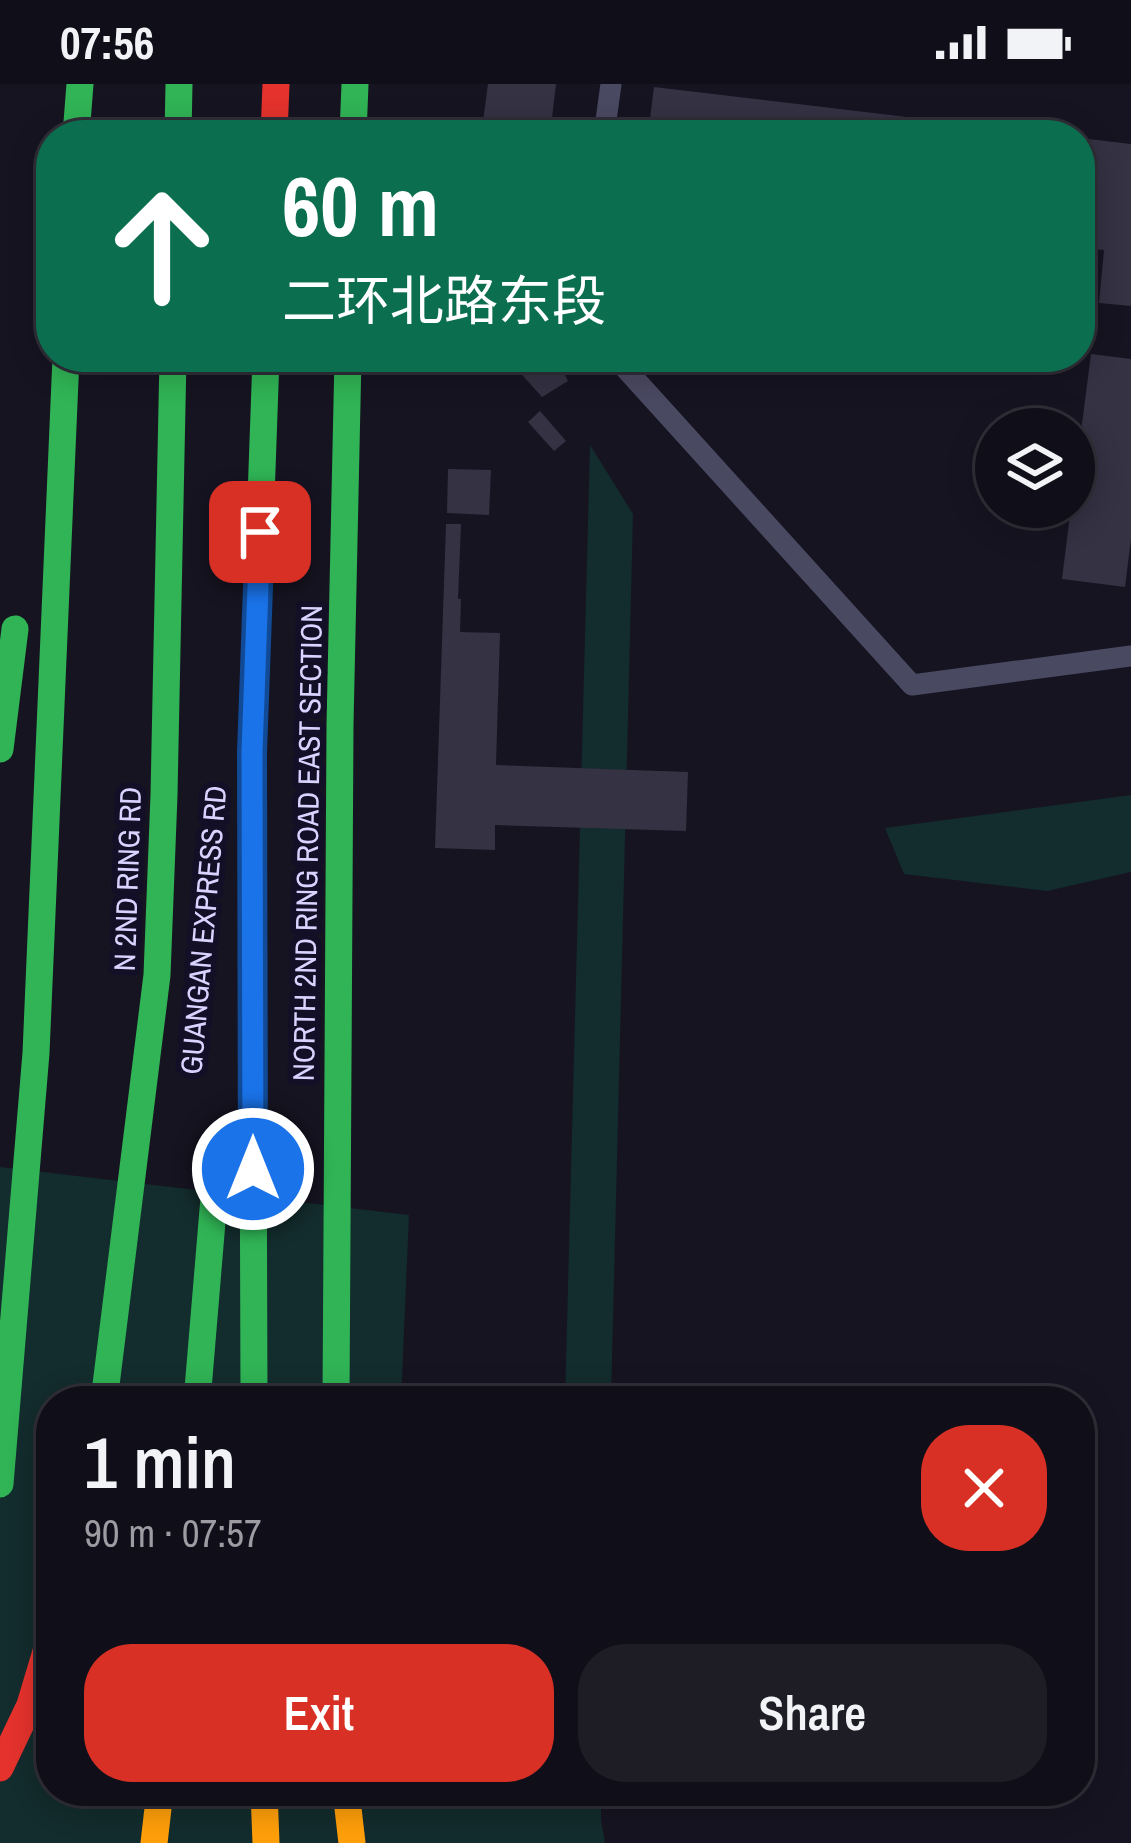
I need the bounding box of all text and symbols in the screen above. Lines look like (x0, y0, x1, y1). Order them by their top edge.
text: 07:56 (60, 12, 154, 73)
text: 60 m (282, 149, 439, 262)
icon: ahead (84, 168, 240, 324)
text: 二环北路东段 (282, 264, 606, 337)
map controls (975, 408, 1095, 528)
button: layers (975, 408, 1095, 528)
pin (209, 481, 311, 583)
icon: arrive (227, 499, 293, 565)
street label: NORTH 2ND RING ROAD EAST SECTION (283, 605, 331, 1081)
street label: GUANGAN EXPRESS RD (170, 784, 236, 1076)
street label: N 2ND RING RD (104, 786, 150, 972)
position arrow (190, 1106, 316, 1232)
text: 1 min (84, 1413, 236, 1510)
button: close (921, 1425, 1047, 1551)
text: 90 m · 07:57 (84, 1507, 262, 1559)
button: Exit (84, 1644, 554, 1782)
button: Share (578, 1644, 1047, 1782)

